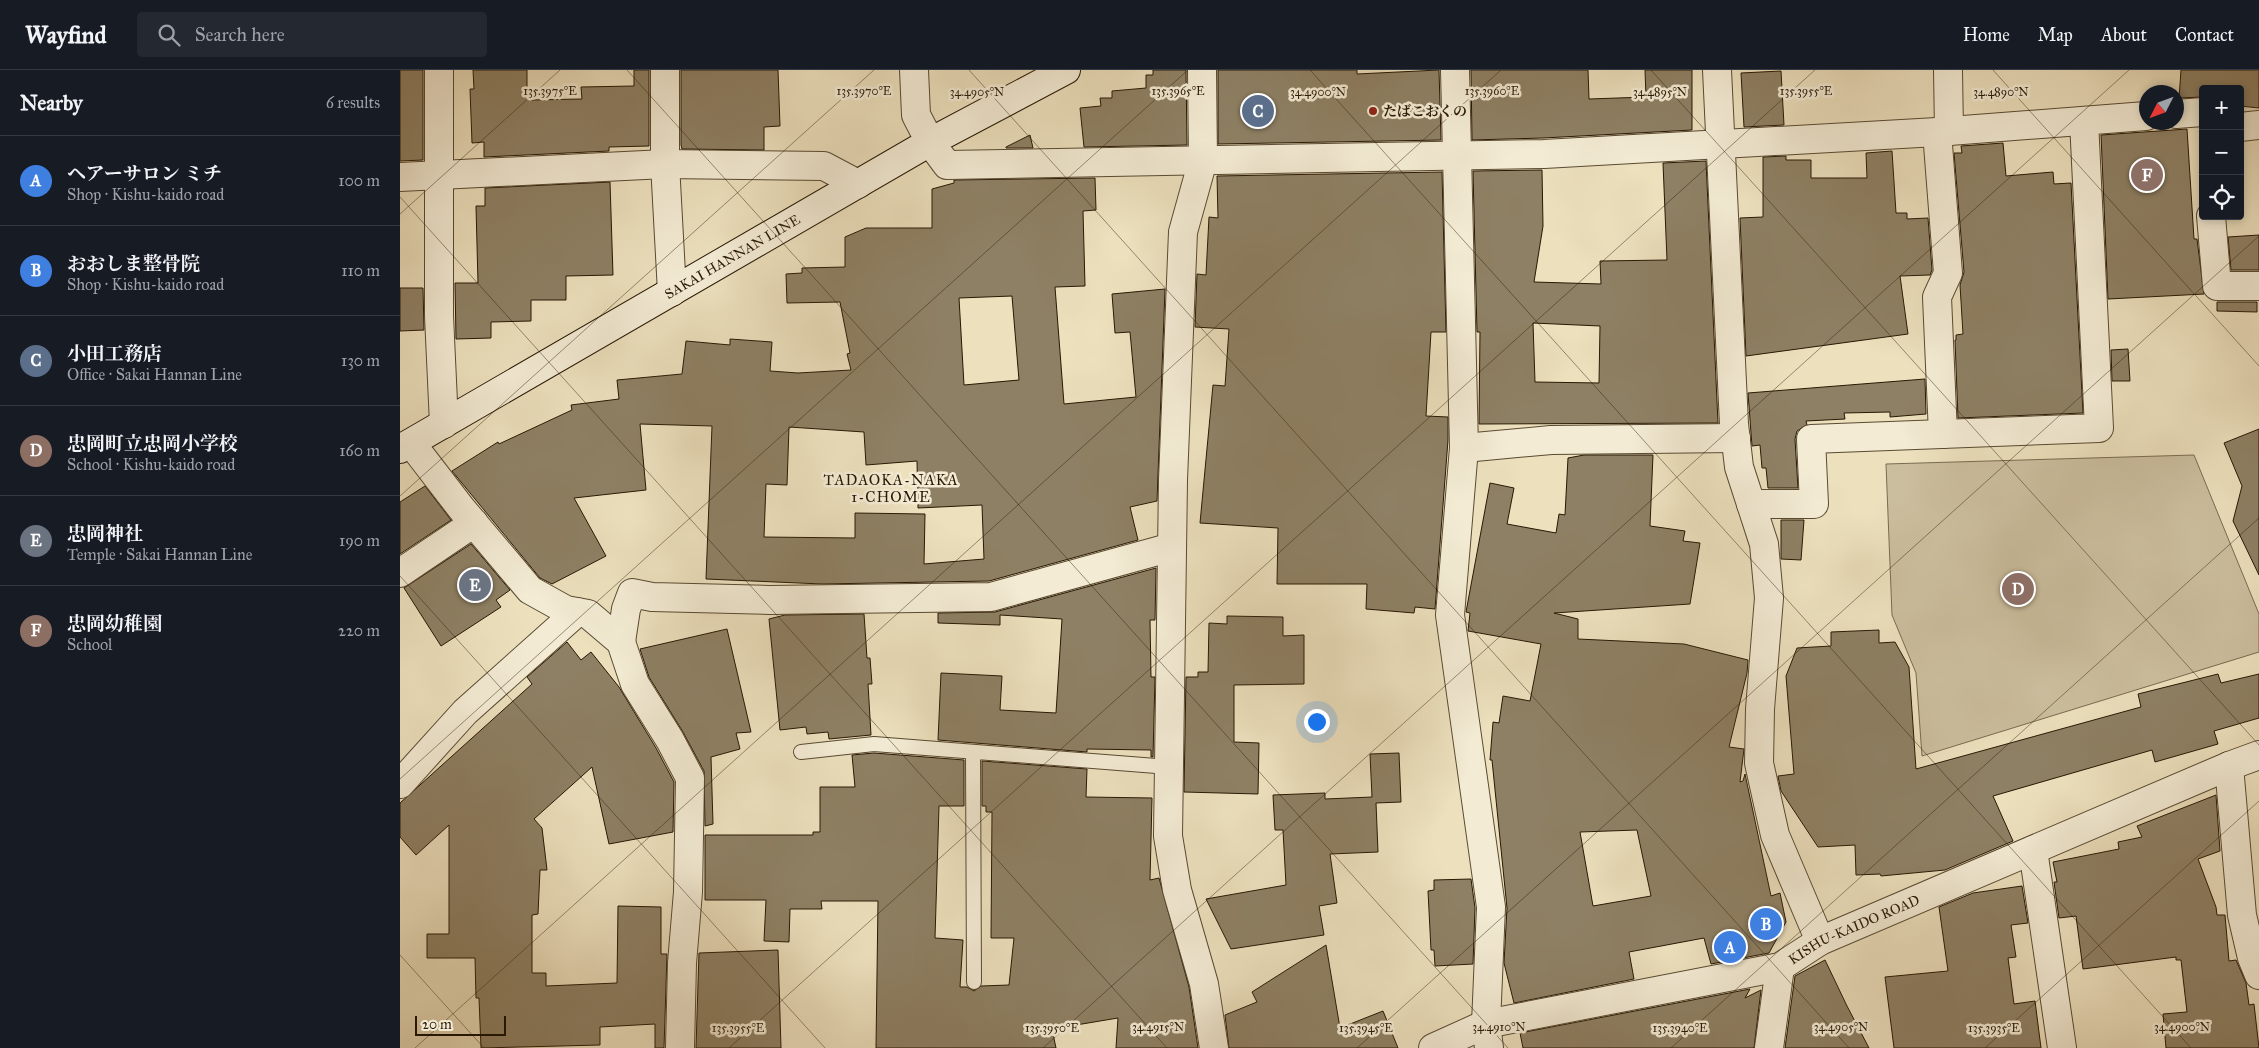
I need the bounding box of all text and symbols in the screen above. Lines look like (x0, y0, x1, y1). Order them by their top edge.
search box (137, 12, 487, 57)
text: Wayfind (25, 20, 107, 50)
icon: search (155, 21, 183, 49)
text: Search here (195, 23, 285, 46)
text: Home (1963, 24, 2010, 46)
text: Map (2038, 24, 2073, 46)
text: About (2101, 24, 2147, 46)
text: Contact (2175, 24, 2234, 46)
text: 135.3975°E (523, 84, 577, 98)
text: 135.3970°E (837, 84, 892, 98)
text: 135.3965°E (1151, 84, 1205, 98)
text: 135.3960°E (1465, 84, 1520, 98)
text: 135.3955°E (1780, 84, 1833, 98)
text: 34.4905°N (950, 85, 1004, 99)
text: 34.4900°N (1290, 85, 1346, 99)
text: 34.4895°N (1633, 85, 1687, 99)
text: 34.4890°N (1973, 85, 2029, 99)
north arrow (2139, 85, 2184, 130)
map controls (2199, 85, 2244, 220)
button: + (2199, 85, 2244, 130)
text: Nearby (20, 90, 83, 116)
pin: C (1242, 92, 1274, 130)
text: 6 results (326, 93, 380, 112)
place label: たばこおくの (1383, 103, 1467, 120)
marker: たばこおくの (1367, 105, 1379, 117)
button: − (2199, 130, 2244, 175)
pin: F (2131, 156, 2163, 194)
text: ヘアーサロン ミチ (67, 162, 222, 185)
text: A (31, 171, 41, 190)
text: 100 m (338, 171, 380, 190)
button: locate (2199, 175, 2244, 220)
text: Shop · Kishu-kaido road (67, 185, 224, 204)
street label: SAKAI HANNAN LINE (662, 211, 803, 303)
text: おおしま整骨院 (67, 252, 200, 275)
text: B (31, 261, 41, 280)
text: 110 m (341, 261, 380, 280)
text: Shop · Kishu-kaido road (67, 275, 224, 294)
text: 小田工務店 (67, 342, 162, 365)
text: C (31, 351, 41, 370)
text: 130 m (341, 351, 380, 370)
text: Office · Sakai Hannan Line (67, 365, 242, 384)
text: 忠岡町立忠岡小学校 (67, 432, 238, 455)
text: D (30, 441, 42, 460)
text: 160 m (339, 441, 380, 460)
text: School · Kishu-kaido road (67, 455, 235, 474)
district label: TADAOKA-NAKA 1-CHOME (823, 471, 959, 506)
text: 忠岡神社 (67, 522, 143, 545)
text: E (30, 531, 42, 550)
text: 190 m (339, 531, 380, 550)
text: Temple · Sakai Hannan Line (67, 545, 252, 564)
pin: E (459, 566, 491, 604)
pin: D (2002, 570, 2034, 608)
text: 忠岡幼稚園 (67, 612, 162, 635)
text: F (31, 621, 41, 640)
text: 220 m (338, 621, 380, 640)
text: School (67, 635, 112, 654)
your location (1304, 709, 1330, 735)
street label: KISHU-KAIDO ROAD (1785, 891, 1922, 968)
pin: B (1750, 905, 1782, 943)
pin: A (1714, 928, 1746, 966)
scale bar (415, 1013, 506, 1036)
text: 20 m (422, 1016, 452, 1033)
text: 34.4915°N (1132, 1020, 1184, 1034)
text: 34.4910°N (1472, 1020, 1526, 1034)
text: 34.4905°N (1814, 1020, 1868, 1034)
text: 34.4900°N (2154, 1020, 2210, 1034)
text: 135.3955°E (712, 1021, 765, 1035)
text: 135.3950°E (1025, 1021, 1079, 1035)
text: 135.3945°E (1339, 1021, 1393, 1035)
text: 135.3940°E (1652, 1021, 1708, 1035)
text: 135.3935°E (1968, 1021, 2020, 1035)

